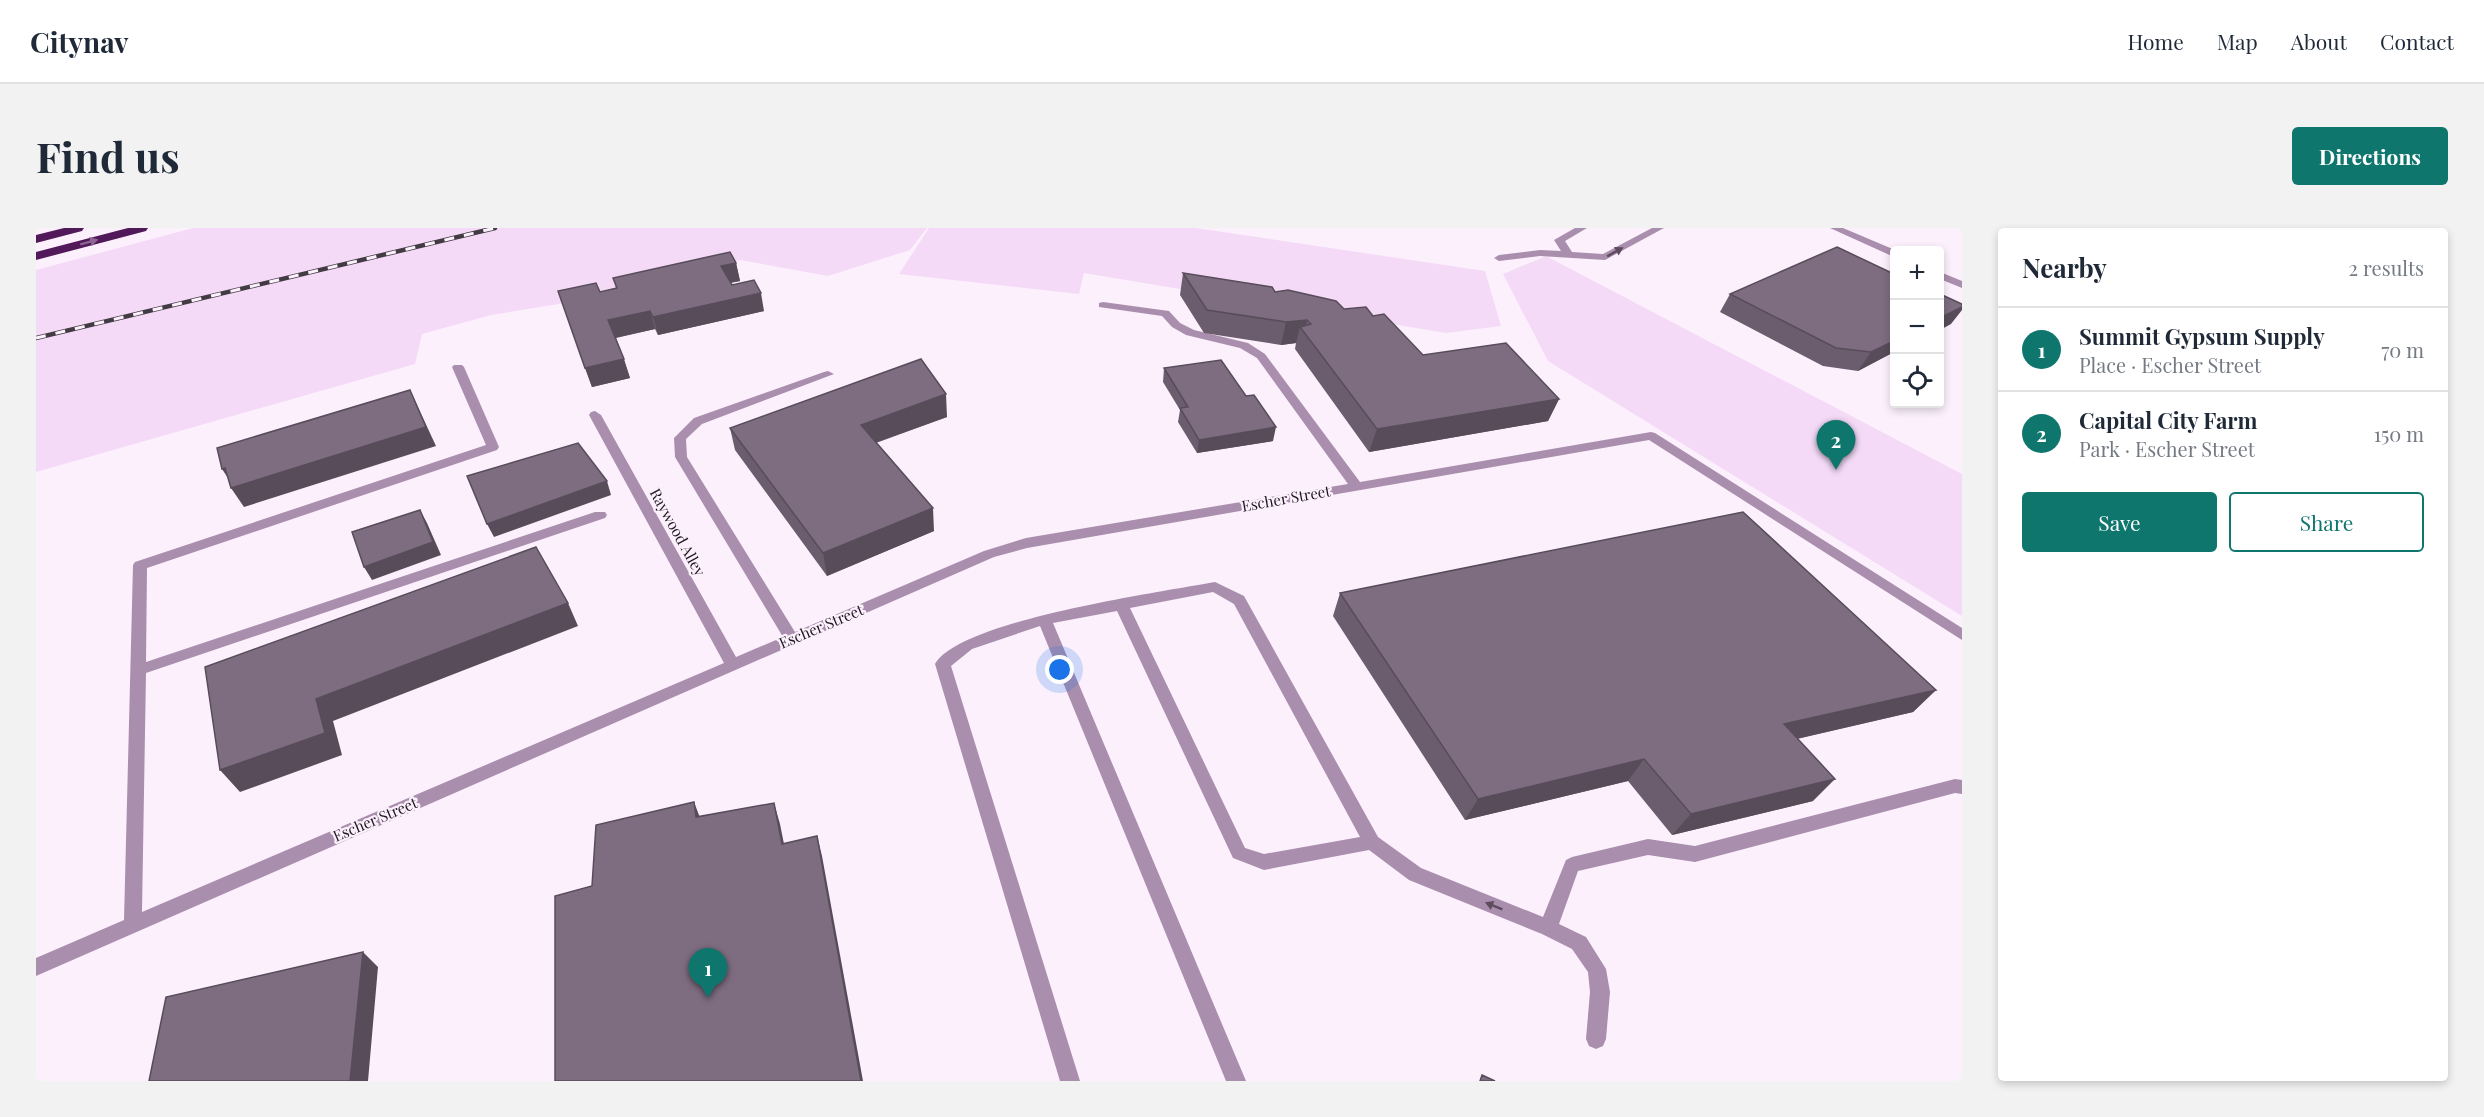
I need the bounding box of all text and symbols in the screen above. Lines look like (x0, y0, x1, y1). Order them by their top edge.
text: Citynav (30, 23, 129, 60)
text: Home (2128, 27, 2184, 55)
text: Map (2217, 27, 2258, 55)
text: About (2291, 27, 2347, 55)
text: Contact (2380, 27, 2454, 55)
button: Directions (2292, 127, 2448, 185)
text: Find us (36, 128, 180, 184)
one-way arrow (80, 237, 98, 247)
map controls (1890, 246, 1944, 408)
button: + (1890, 246, 1944, 300)
one-way arrow (1607, 247, 1624, 257)
text: Nearby (2022, 250, 2107, 285)
text: 2 results (2349, 254, 2424, 281)
button: − (1890, 300, 1944, 354)
text: Summit Gypsum Supply (2079, 321, 2325, 351)
text: 1 (2038, 336, 2045, 363)
text: 70 m (2381, 336, 2424, 363)
text: Place · Escher Street (2079, 351, 2261, 378)
button: locate (1890, 354, 1944, 408)
text: Capital City Farm (2079, 405, 2257, 435)
pin: 2 (1816, 420, 1856, 470)
text: 2 (2036, 420, 2047, 447)
text: 150 m (2374, 420, 2424, 447)
text: Park · Escher Street (2079, 435, 2255, 462)
street label: Escher Street (1240, 480, 1333, 516)
street label: Raywood Alley (646, 485, 711, 580)
button: Save (2022, 492, 2217, 552)
button: Share (2229, 492, 2424, 552)
street label: Escher Street (776, 599, 867, 653)
your location (1045, 655, 1074, 684)
street label: Escher Street (330, 792, 421, 846)
one-way arrow (1484, 901, 1502, 911)
pin: 1 (688, 948, 728, 998)

